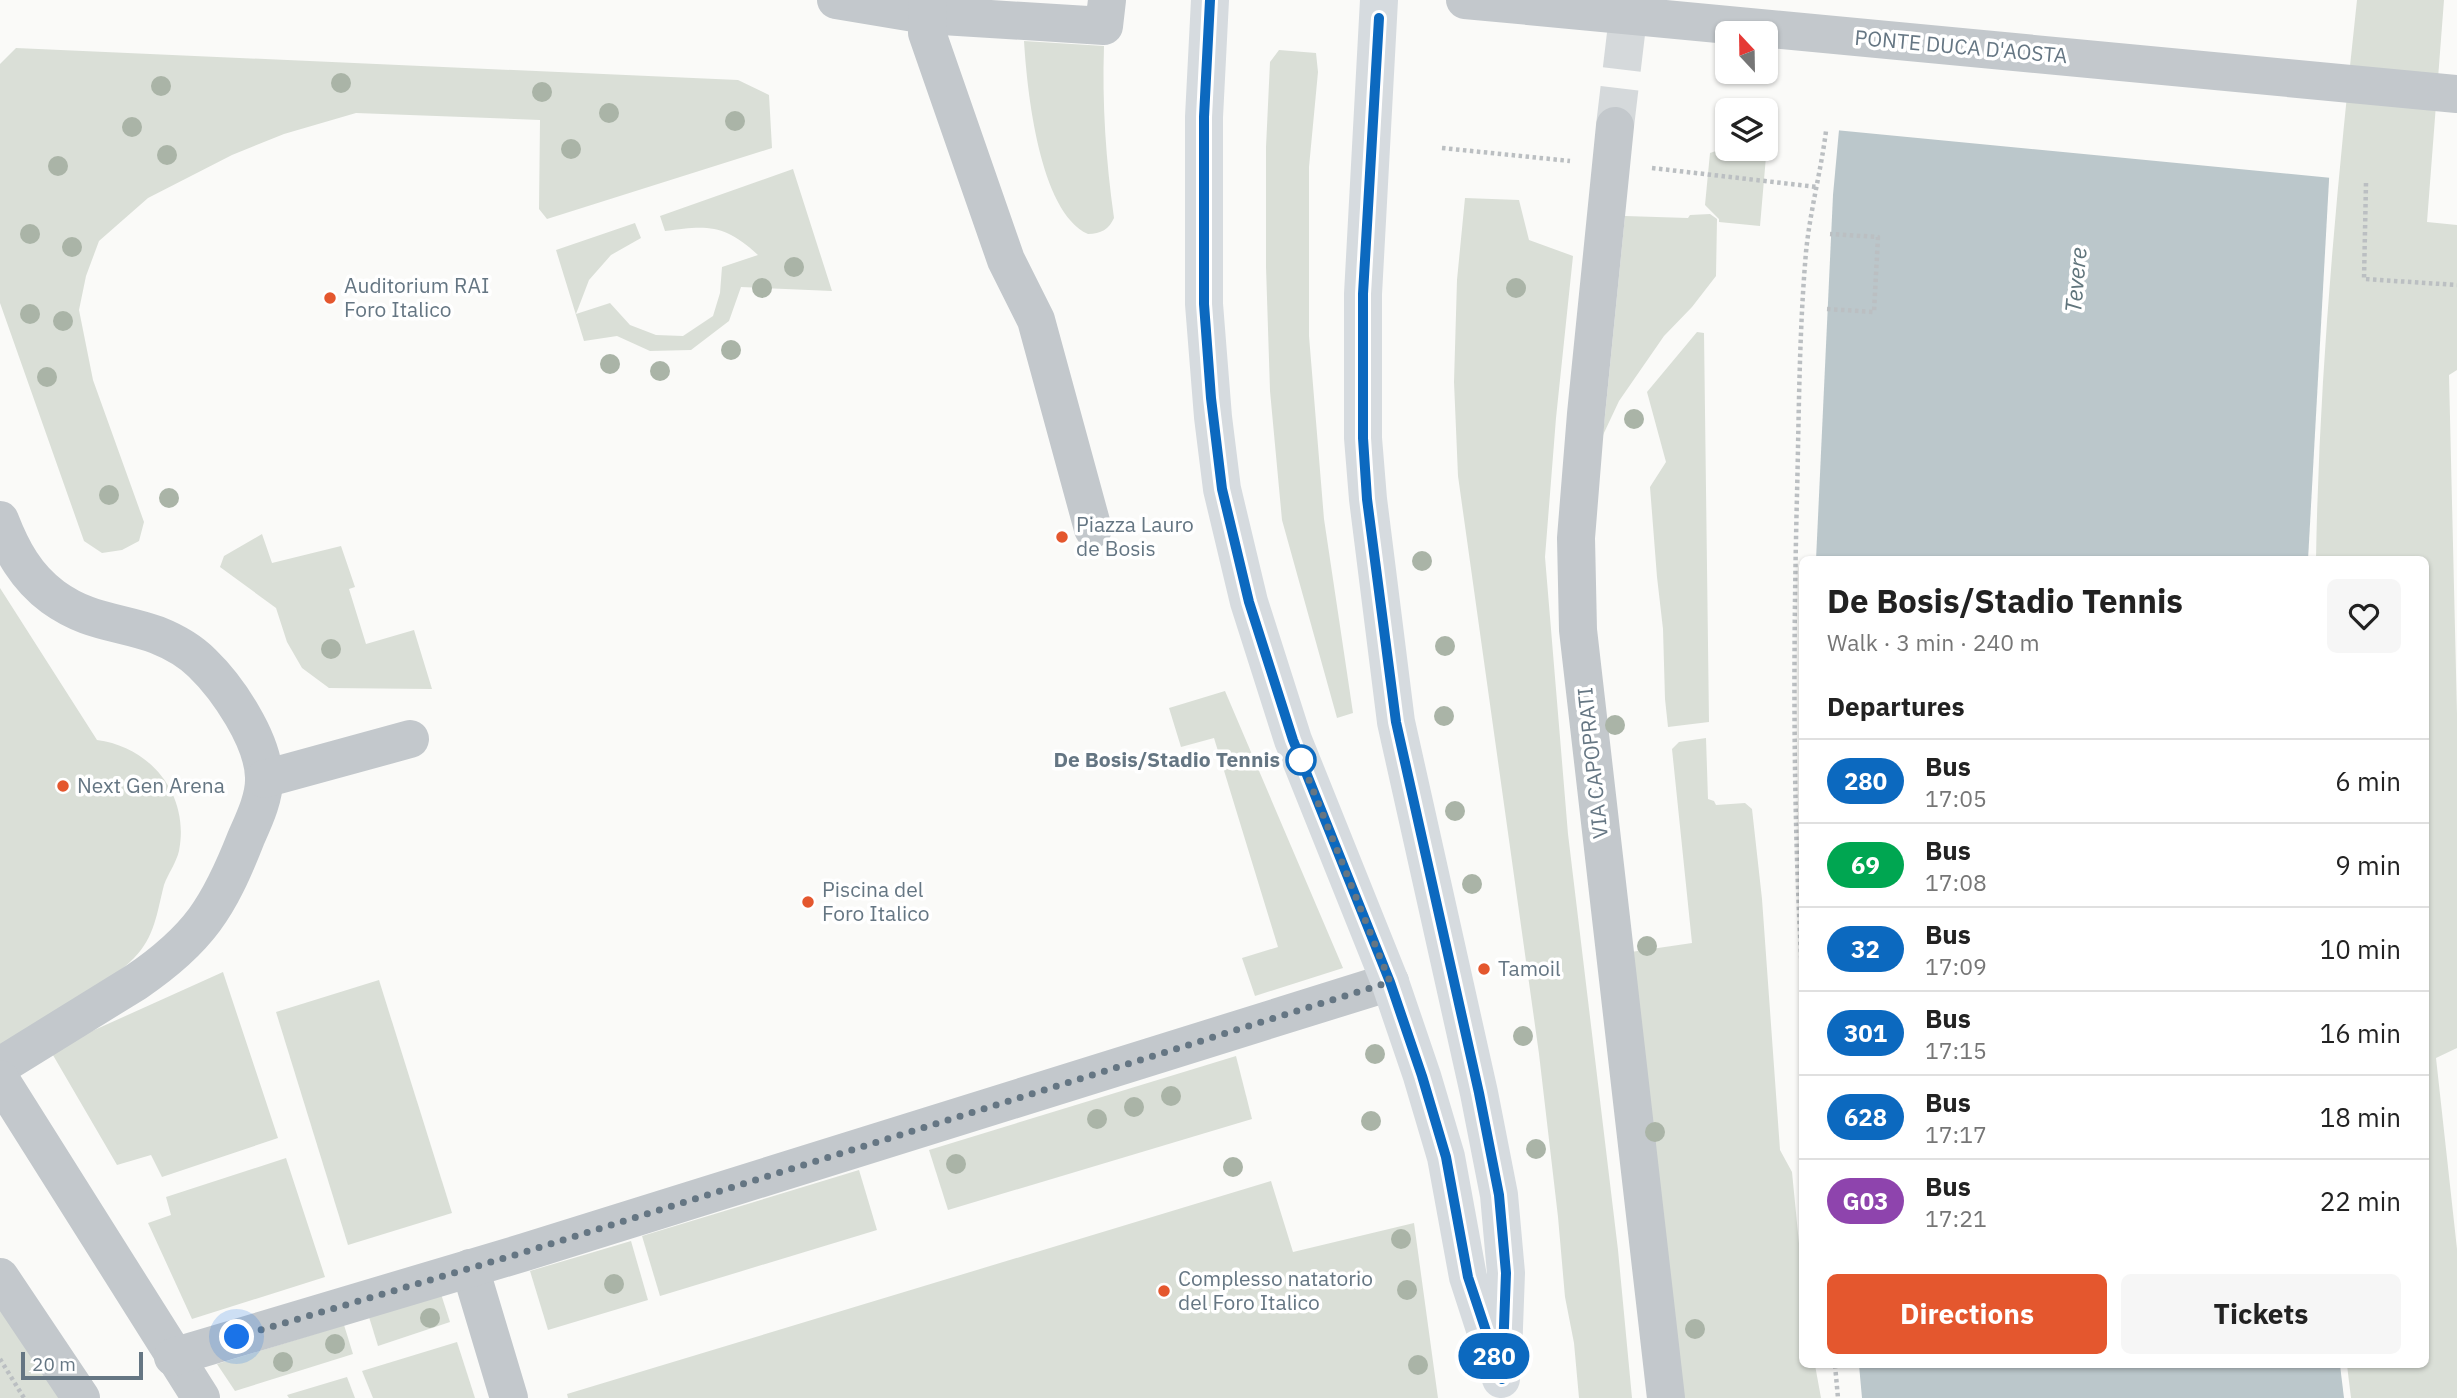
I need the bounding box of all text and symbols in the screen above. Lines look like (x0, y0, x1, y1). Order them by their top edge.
north arrow (1715, 21, 1778, 84)
map controls (1715, 21, 1778, 161)
street label: PONTE DUCA D'AOSTA (1854, 23, 2069, 69)
button: layers (1715, 98, 1778, 161)
water label: Tevere (2057, 246, 2093, 314)
place label: Auditorium RAI Foro Italico (344, 271, 489, 323)
marker: Auditorium RAI Foro Italico (322, 290, 338, 306)
place label: Piazza Lauro de Bosis (1076, 510, 1194, 562)
marker: Piazza Lauro de Bosis (1054, 529, 1070, 545)
text: De Bosis/Stadio Tennis (1827, 579, 2183, 622)
button: heart (2327, 579, 2401, 653)
text: Walk · 3 min · 240 m (1827, 627, 2040, 657)
street label: VIA CAPOPRATI (1570, 686, 1614, 840)
text: Departures (1827, 689, 1965, 723)
place label: De Bosis/Stadio Tennis (1053, 745, 1280, 773)
marker: De Bosis/Stadio Tennis (1286, 745, 1316, 775)
text: Bus (1925, 749, 1971, 783)
text: 6 min (2335, 764, 2401, 798)
text: 280 (1844, 765, 1887, 797)
place label: Next Gen Arena (77, 771, 225, 799)
marker: Next Gen Arena (55, 778, 71, 794)
text: 17:05 (1925, 783, 1987, 813)
text: Bus (1925, 833, 1971, 867)
text: 9 min (2335, 848, 2401, 882)
text: 69 (1851, 849, 1880, 881)
text: 17:08 (1925, 867, 1987, 897)
place label: Piscina del Foro Italico (822, 875, 929, 927)
marker: Piscina del Foro Italico (800, 894, 816, 910)
text: Bus (1925, 917, 1971, 951)
text: 10 min (2320, 932, 2401, 966)
text: 32 (1851, 933, 1880, 965)
text: 17:09 (1925, 951, 1987, 981)
place label: Tamoil (1498, 954, 1561, 982)
marker: Tamoil (1476, 961, 1492, 977)
text: Bus (1925, 1001, 1971, 1035)
text: 16 min (2320, 1016, 2401, 1050)
text: 301 (1844, 1017, 1887, 1049)
text: 17:15 (1925, 1035, 1987, 1065)
text: Bus (1925, 1085, 1971, 1119)
text: 18 min (2320, 1100, 2401, 1134)
text: 628 (1844, 1101, 1887, 1133)
text: 17:17 (1925, 1119, 1987, 1149)
text: Bus (1925, 1169, 1971, 1203)
text: 22 min (2320, 1184, 2401, 1218)
text: G03 (1842, 1185, 1889, 1217)
text: 17:21 (1925, 1203, 1987, 1233)
place label: Complesso natatorio del Foro Italico (1178, 1264, 1373, 1316)
button: Directions (1827, 1274, 2107, 1354)
button: Tickets (2121, 1274, 2401, 1354)
marker: Complesso natatorio del Foro Italico (1156, 1283, 1172, 1299)
your location (219, 1319, 254, 1354)
line badge: 280 (1454, 1333, 1534, 1379)
text: 280 (1472, 1340, 1516, 1372)
scale bar (21, 1349, 144, 1381)
text: 20 m (32, 1352, 76, 1376)

